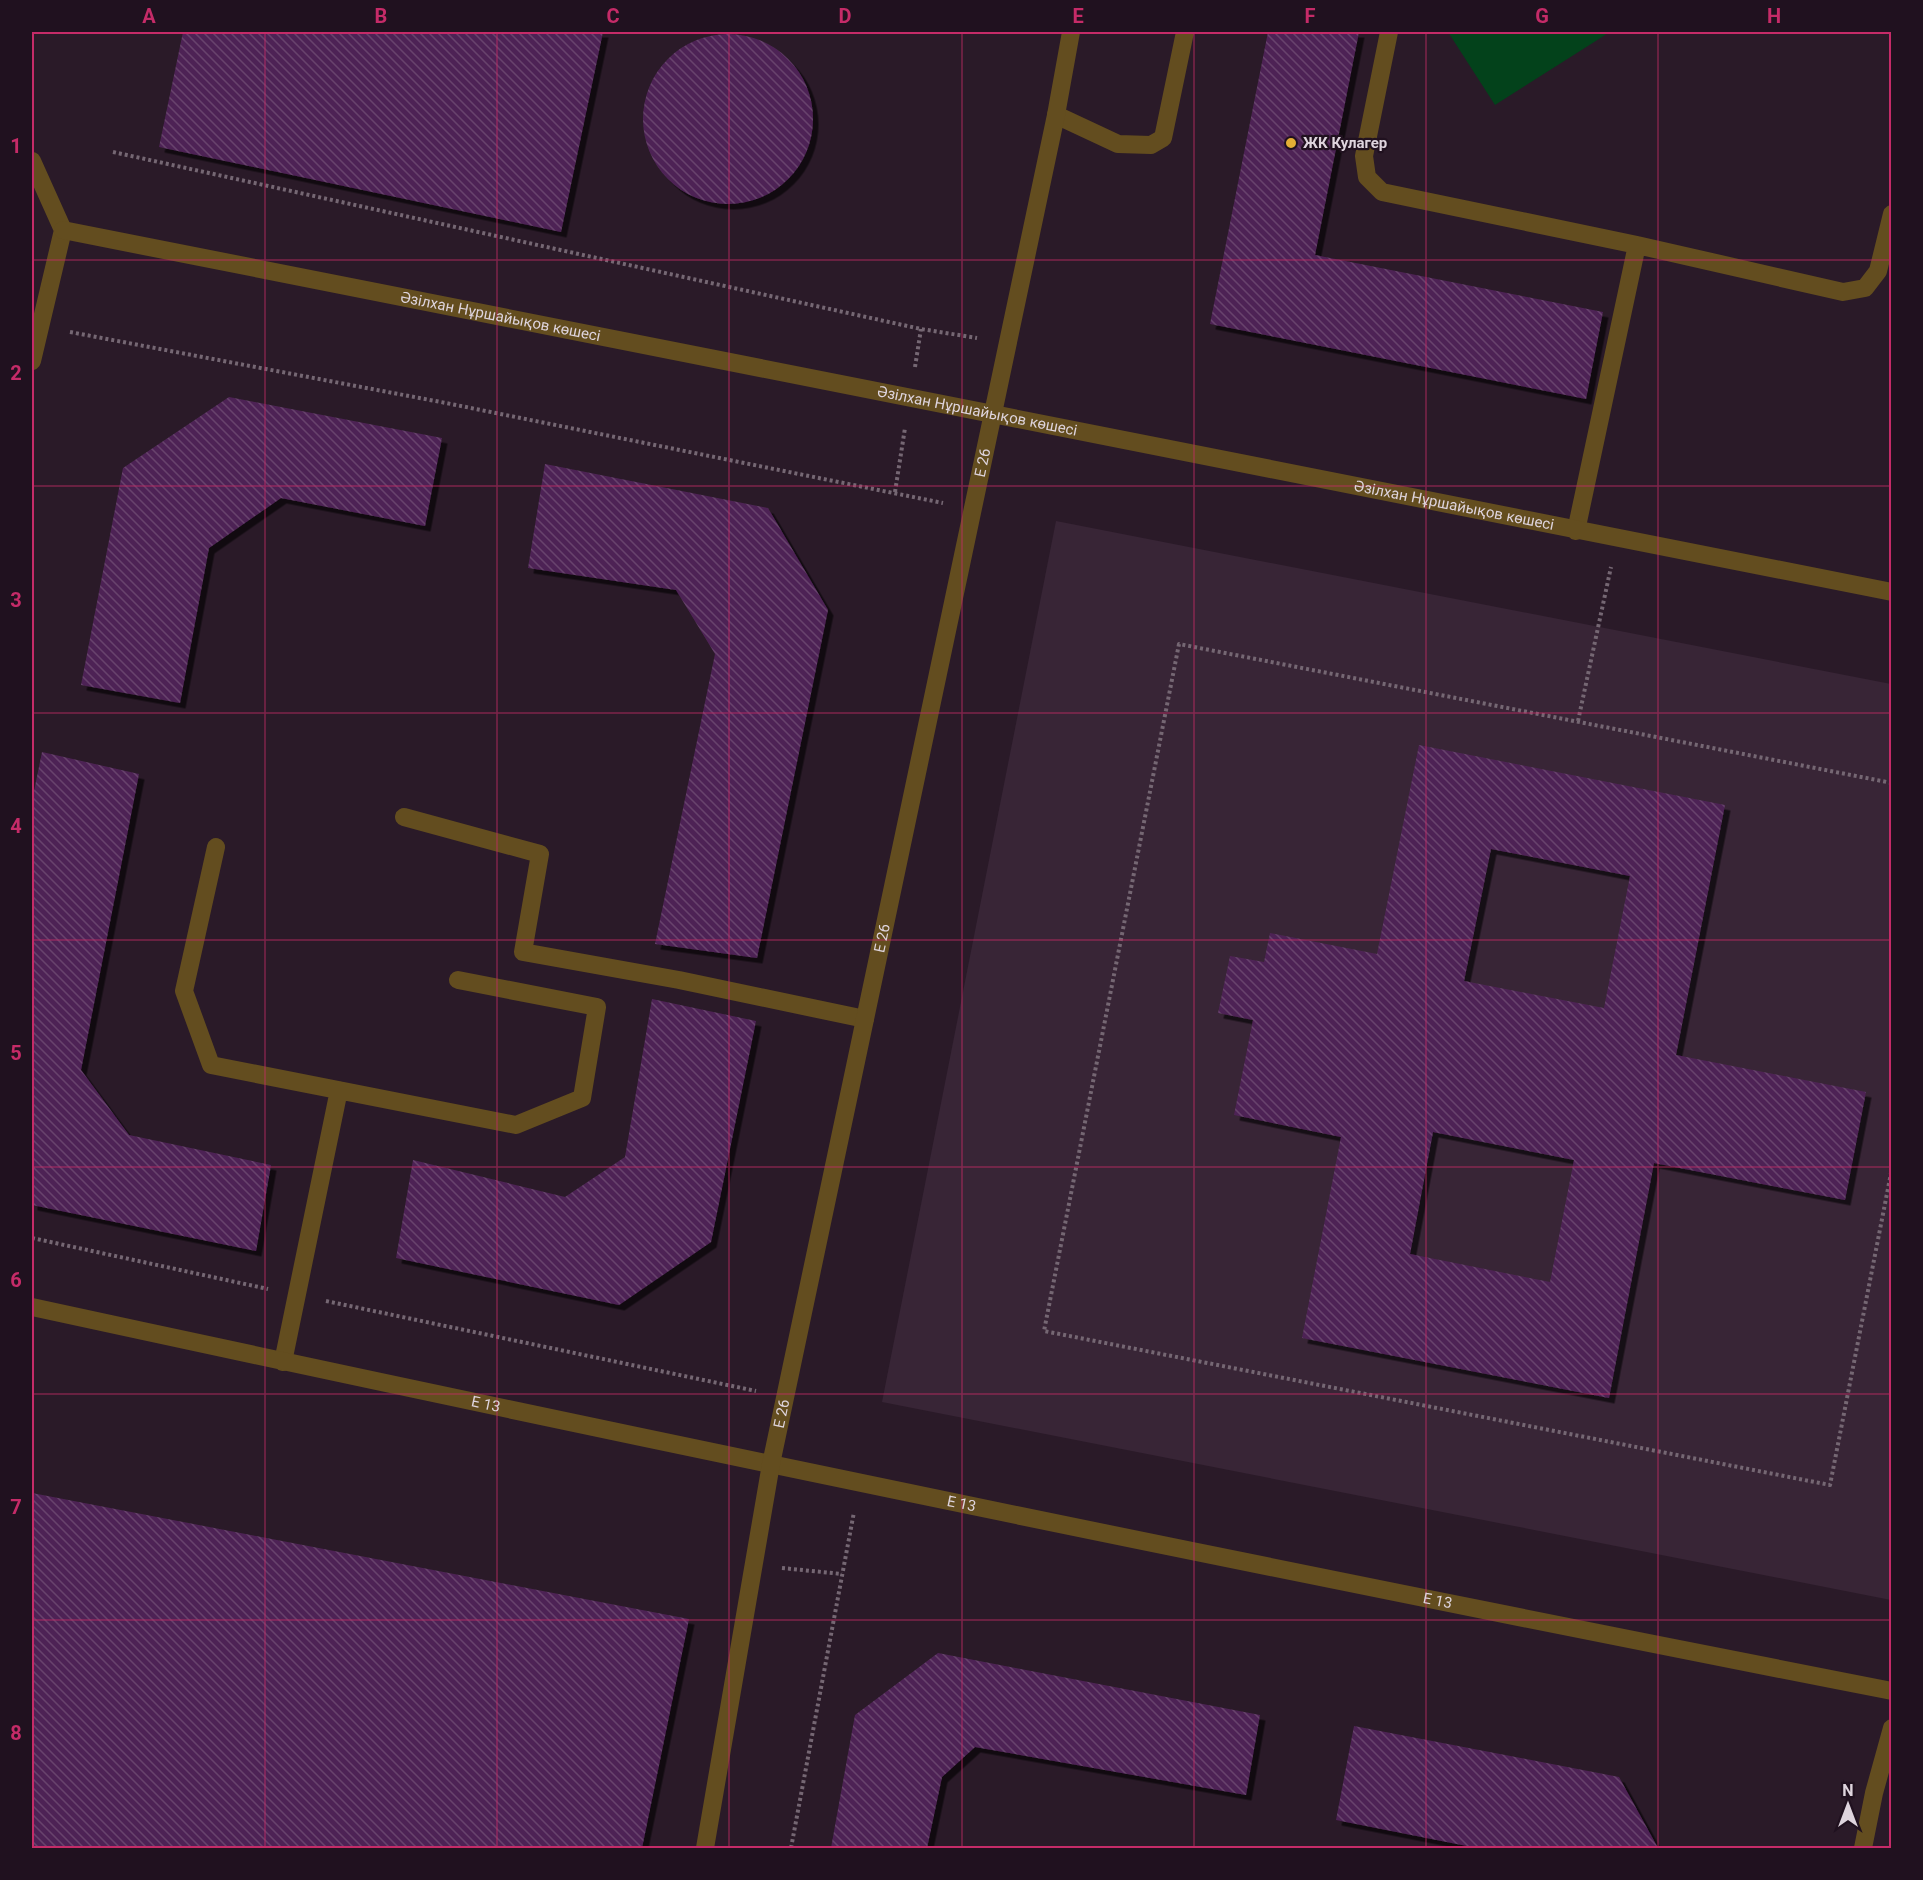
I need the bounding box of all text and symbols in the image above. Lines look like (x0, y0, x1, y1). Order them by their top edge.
text: A (142, 4, 156, 28)
text: B (375, 4, 387, 28)
text: C (606, 4, 620, 28)
text: D (839, 4, 852, 28)
text: E (1072, 4, 1084, 28)
text: F (1305, 4, 1316, 28)
text: G (1535, 4, 1549, 28)
text: H (1767, 4, 1781, 28)
text: 1 (10, 134, 22, 158)
place label: ЖК Кулагер (1303, 134, 1387, 152)
marker: ЖК Кулагер (1284, 136, 1298, 150)
street label: Әзілхан Нұршайықов көшесі (399, 288, 602, 345)
text: 2 (10, 361, 22, 385)
street label: Әзілхан Нұршайықов көшесі (876, 382, 1079, 440)
street label: E 26 (971, 447, 994, 479)
street label: Әзілхан Нұршайықов көшесі (1352, 477, 1556, 534)
text: 3 (10, 588, 22, 612)
text: 4 (10, 814, 22, 838)
street label: E 26 (870, 922, 894, 954)
text: 5 (10, 1041, 22, 1065)
text: 6 (10, 1268, 22, 1292)
street label: E 13 (470, 1392, 502, 1416)
street label: E 26 (770, 1398, 793, 1430)
street label: E 13 (945, 1492, 977, 1515)
text: 7 (10, 1495, 22, 1519)
street label: E 13 (1422, 1589, 1454, 1612)
text: 8 (10, 1721, 22, 1745)
north arrow (1818, 1775, 1878, 1835)
text: N (1842, 1781, 1854, 1800)

